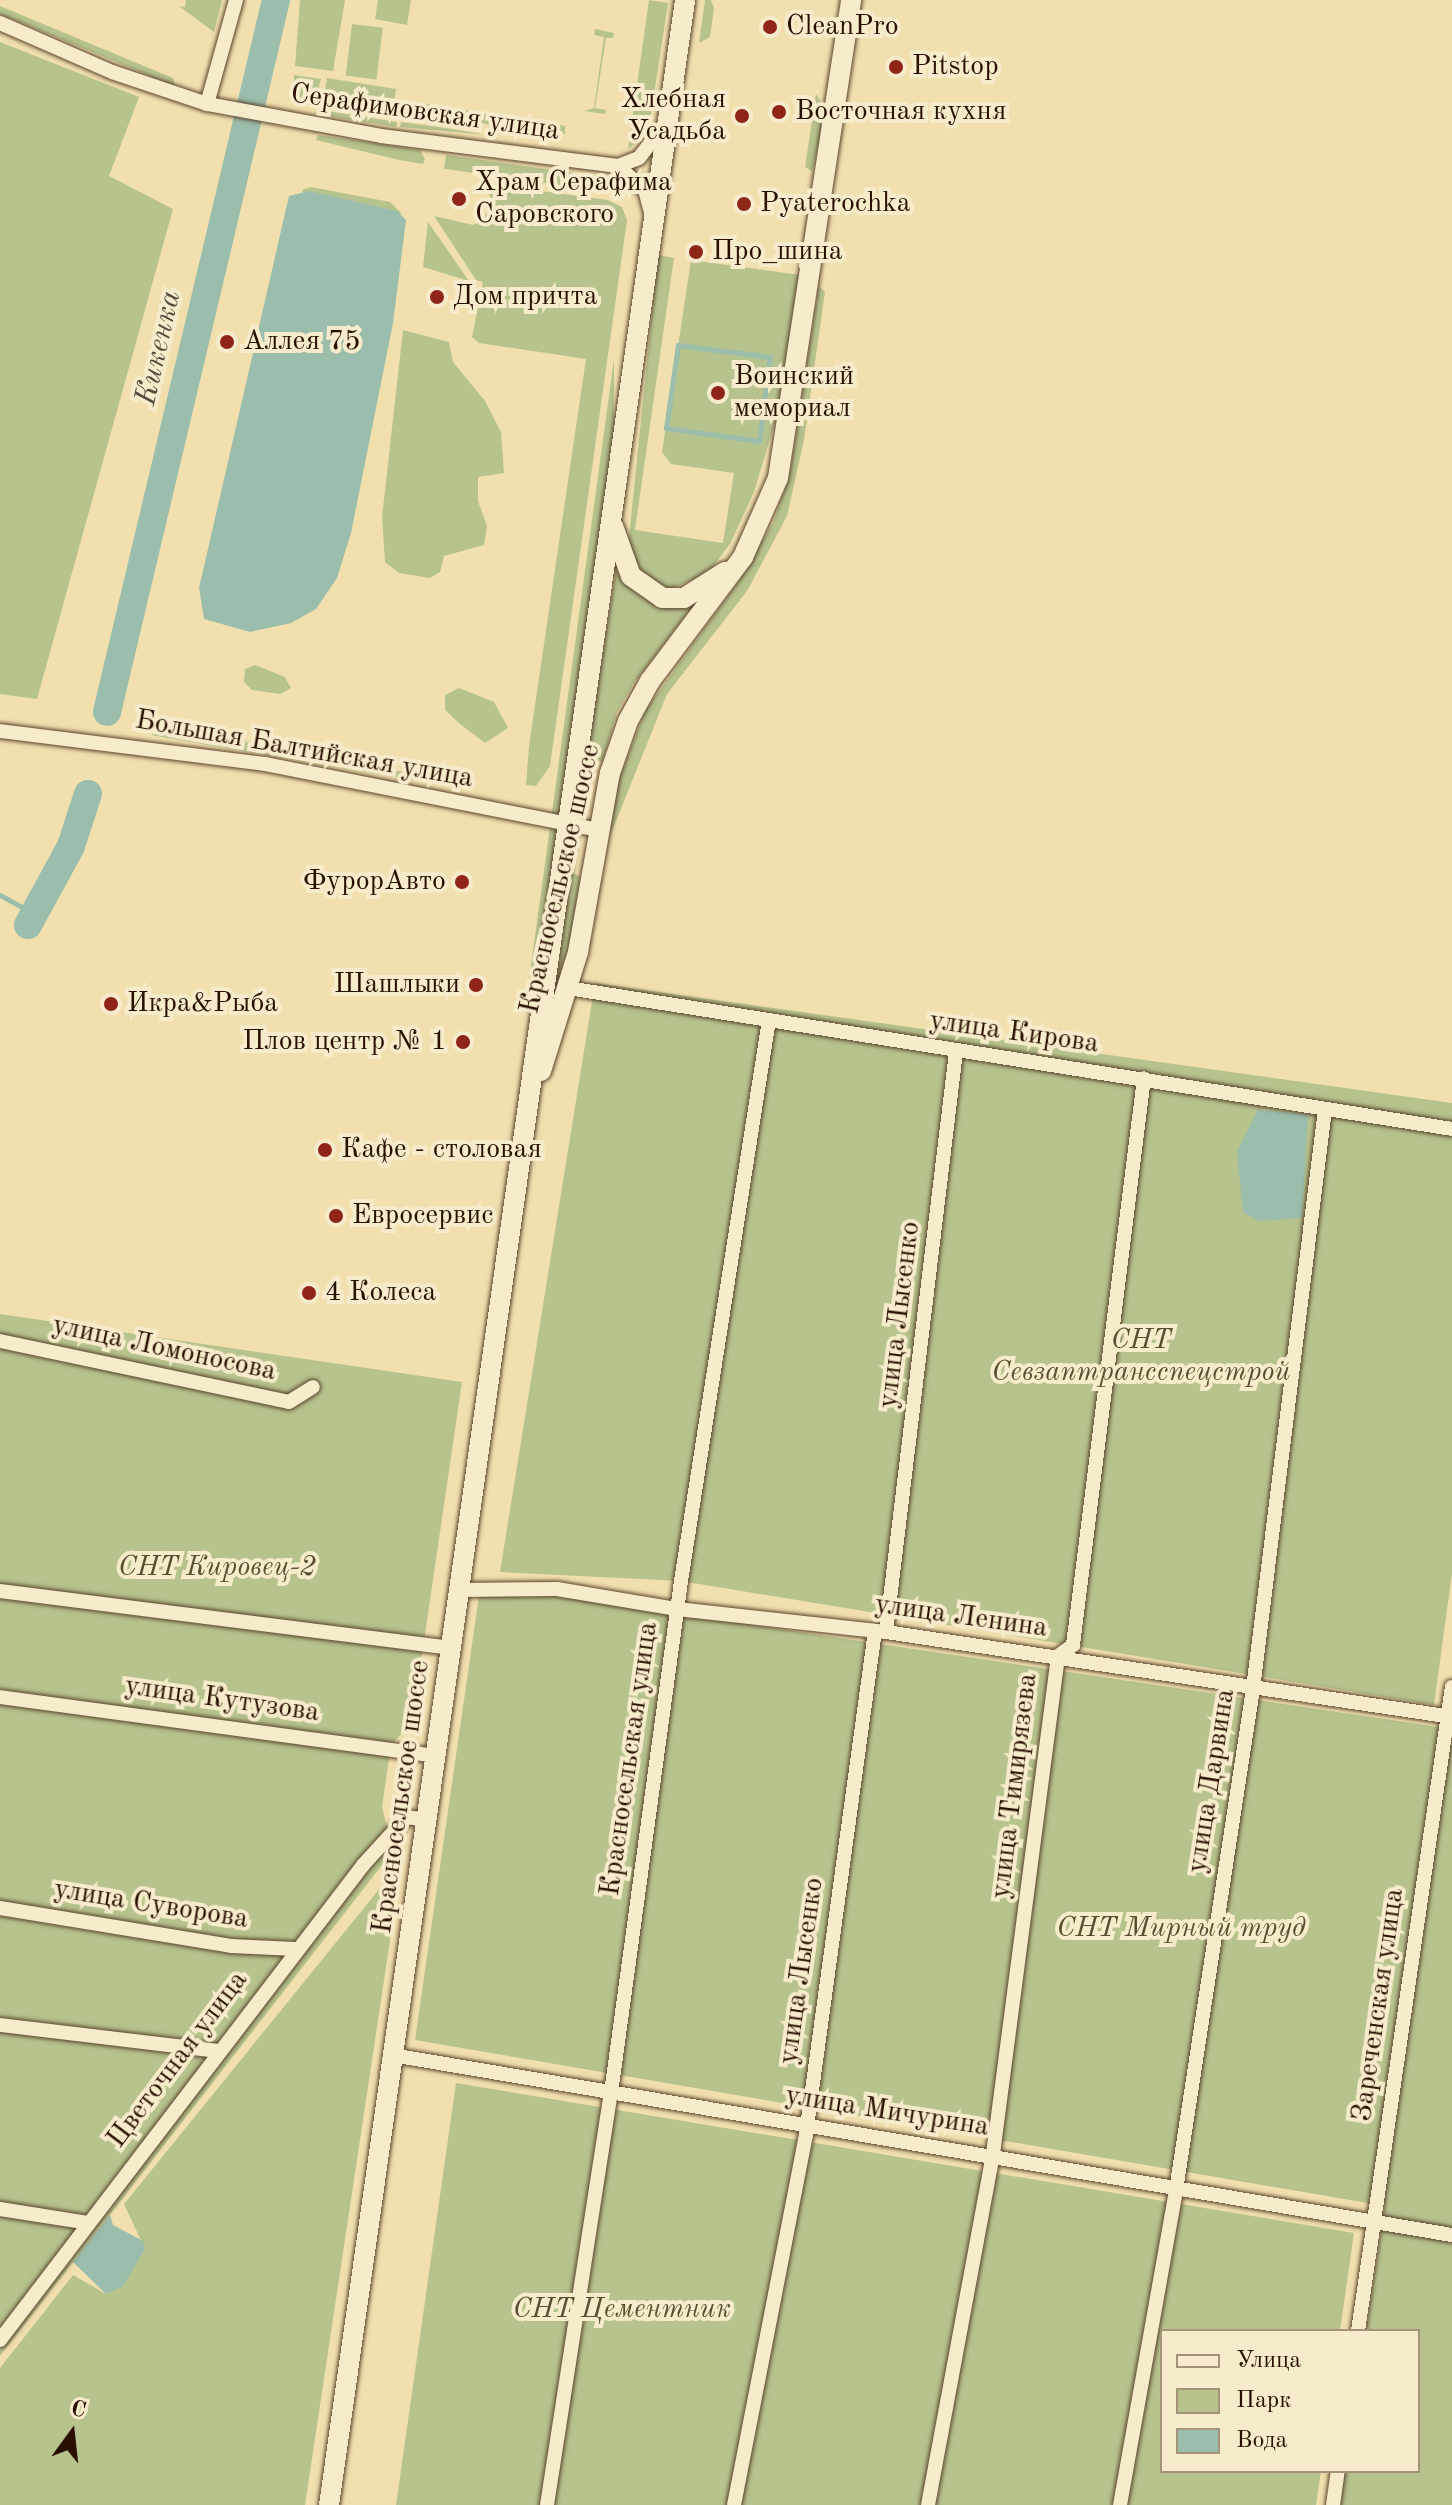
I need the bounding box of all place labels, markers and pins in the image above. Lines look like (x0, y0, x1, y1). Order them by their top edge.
place label: CleanPro (786, 10, 899, 44)
marker: CleanPro (761, 18, 779, 36)
place label: Pitstop (912, 50, 999, 84)
marker: Pitstop (887, 58, 905, 76)
place label: Хлебная Усадьба (620, 83, 726, 149)
place label: Восточная кухня (795, 95, 1006, 129)
marker: Восточная кухня (770, 103, 788, 121)
marker: Хлебная Усадьба (733, 107, 751, 125)
place label: Храм Серафима Саровского (475, 166, 672, 232)
place label: Pyaterochka (760, 187, 911, 221)
marker: Храм Серафима Саровского (450, 190, 468, 208)
marker: Pyaterochka (735, 195, 753, 213)
place label: Про_шина (712, 235, 843, 269)
marker: Про_шина (687, 243, 705, 261)
place label: Дом причта (453, 280, 598, 314)
marker: Дом причта (428, 288, 446, 306)
place label: Аллея 75 (243, 325, 360, 359)
marker: Аллея 75 (218, 333, 236, 351)
place label: Воинский мемориал (734, 360, 854, 426)
marker: Воинский мемориал (709, 384, 727, 402)
place label: ФурорАвто (303, 865, 446, 899)
marker: ФурорАвто (453, 873, 471, 891)
place label: Шашлыки (334, 968, 460, 1002)
marker: Шашлыки (467, 976, 485, 994)
place label: Икра&Рыба (127, 987, 278, 1021)
marker: Икра&Рыба (102, 995, 120, 1013)
place label: Плов центр № 1 (243, 1025, 447, 1059)
marker: Плов центр № 1 (454, 1033, 472, 1051)
place label: Кафе - столовая (341, 1133, 542, 1167)
marker: Кафе - столовая (316, 1141, 334, 1159)
place label: Евросервис (352, 1199, 493, 1233)
marker: Евросервис (327, 1207, 345, 1225)
place label: 4 Колеса (325, 1276, 436, 1310)
marker: 4 Колеса (300, 1284, 318, 1302)

